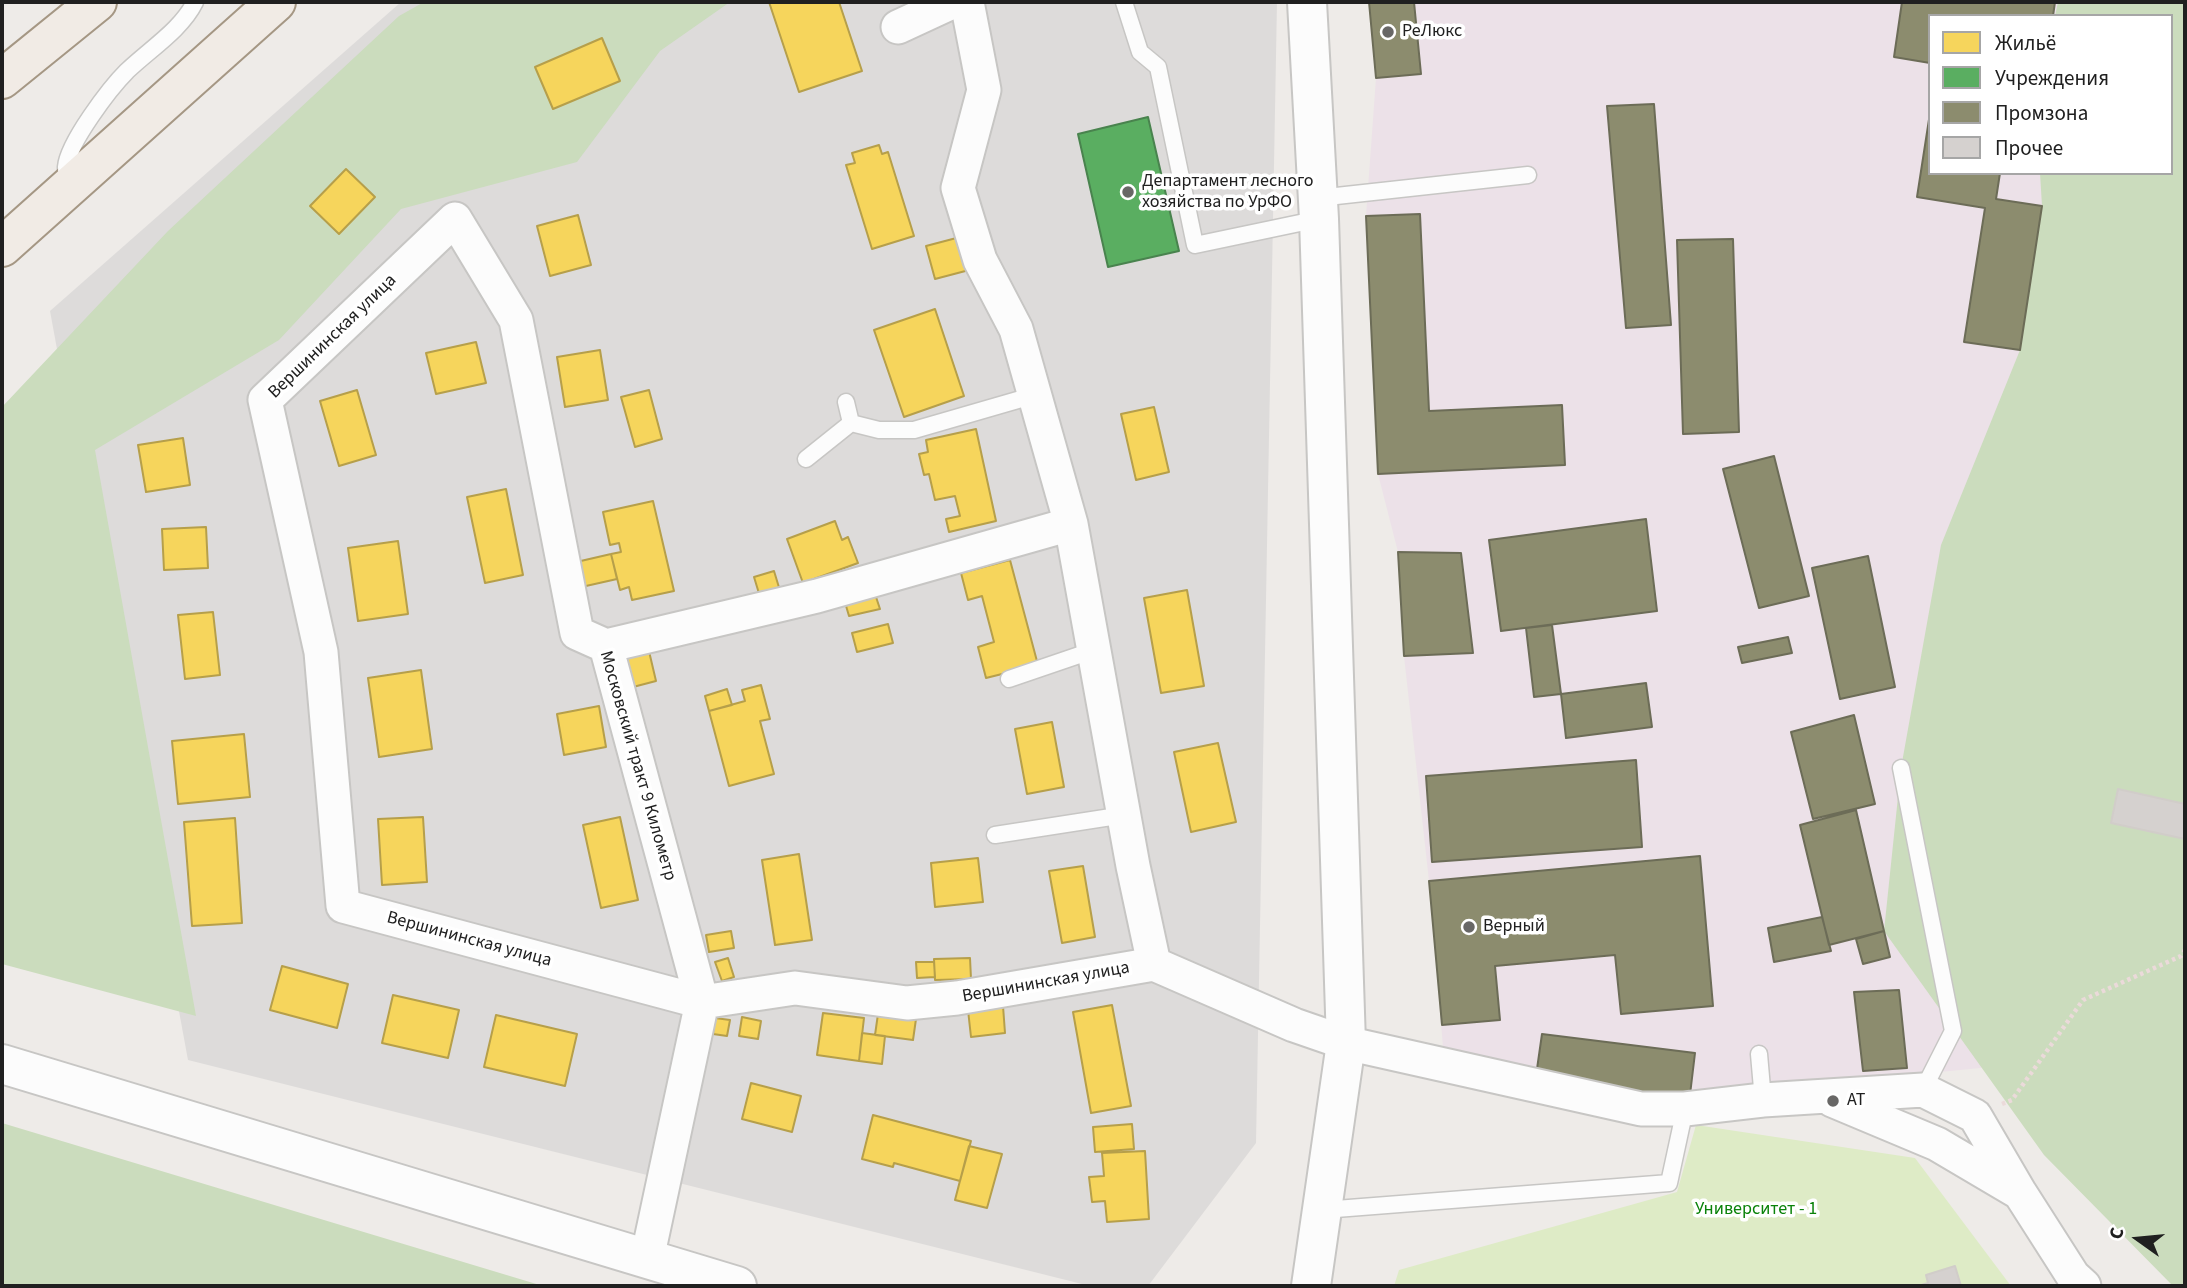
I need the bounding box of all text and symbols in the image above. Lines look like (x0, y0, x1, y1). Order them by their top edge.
legend (1928, 14, 2173, 175)
place label: РеЛюкс (1402, 21, 1462, 43)
marker: РеЛюкс (1380, 24, 1396, 40)
text: Жильё (1995, 28, 2056, 58)
text: Учреждения (1995, 63, 2109, 93)
text: Промзона (1995, 98, 2088, 128)
text: Прочее (1995, 133, 2063, 163)
place label: Департамент лесного хозяйства по УрФО (1142, 171, 1313, 214)
marker: Департамент лесного хозяйства по УрФО (1120, 184, 1136, 200)
street label: Вершининская улица (264, 270, 402, 404)
street label: Московский тракт 9 Километр (594, 649, 680, 883)
street label: Вершининская улица (384, 908, 554, 972)
place label: Верный (1483, 916, 1545, 938)
marker: Верный (1461, 919, 1477, 935)
street label: Вершининская улица (961, 958, 1131, 1008)
place label: AT (1847, 1090, 1865, 1112)
marker: AT (1825, 1093, 1841, 1109)
park label: Университет - 1 (1695, 1199, 1817, 1221)
north arrow (2103, 1204, 2173, 1274)
text: С (2103, 1225, 2132, 1242)

